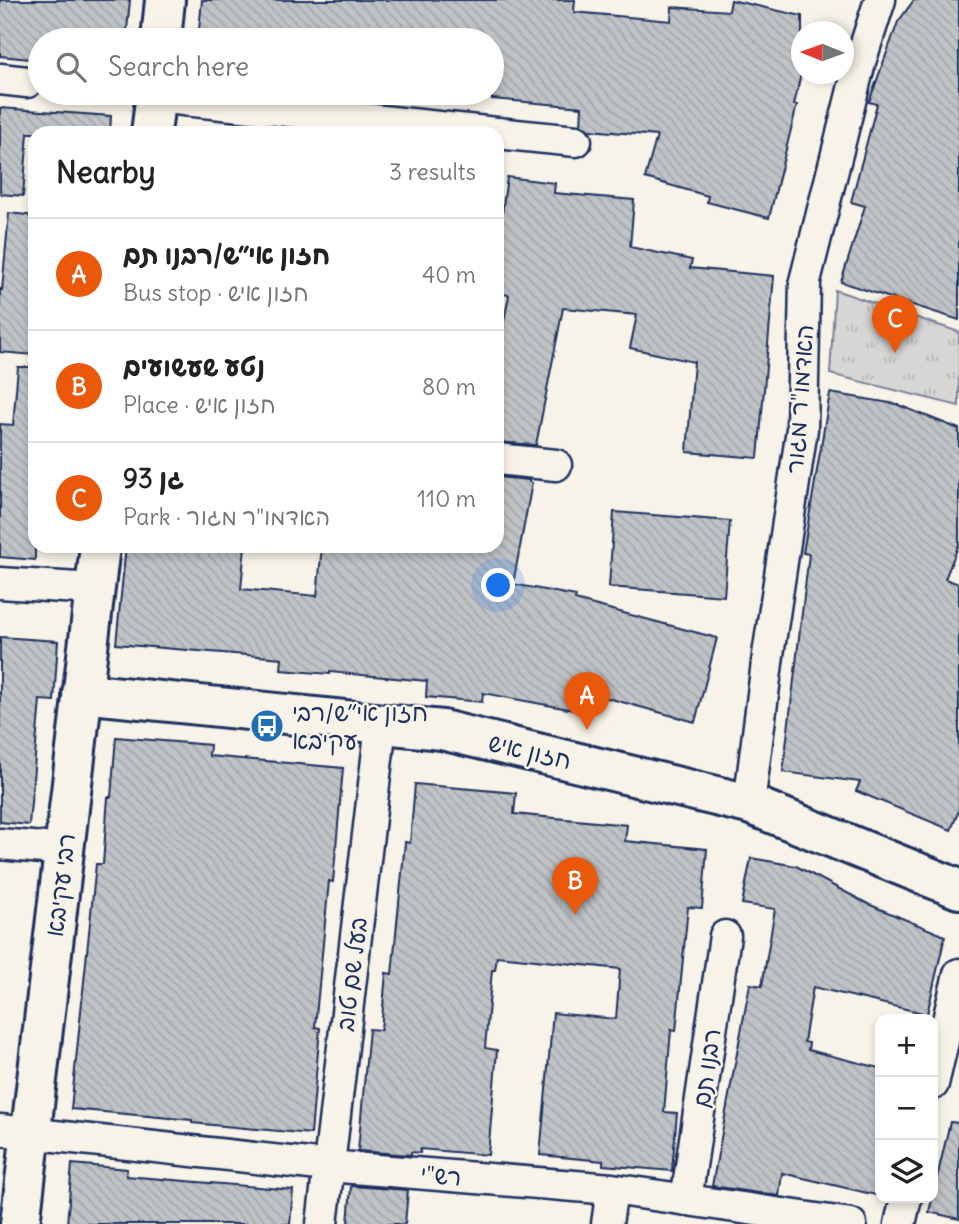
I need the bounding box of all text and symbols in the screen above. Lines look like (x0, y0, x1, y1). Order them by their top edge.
north arrow (791, 21, 854, 84)
search box (28, 28, 504, 105)
icon: search (52, 48, 90, 86)
text: Search here (108, 50, 249, 83)
text: Nearby (56, 153, 156, 191)
text: 3 results (389, 157, 476, 186)
text: חזון אי״ש/רבנו תם (123, 238, 330, 271)
text: A (72, 260, 86, 289)
text: 40 m (422, 260, 476, 289)
text: Bus stop · חזון איש (123, 278, 309, 307)
pin: C (872, 295, 918, 353)
street label: האדמו"ר מגור (779, 323, 819, 475)
text: נטע שעשועים (123, 350, 265, 383)
text: B (71, 372, 87, 401)
text: 80 m (422, 372, 476, 401)
text: Place · חזון איש (123, 390, 276, 419)
text: גן 93 (123, 462, 184, 495)
text: C (71, 484, 87, 513)
text: 110 m (417, 484, 476, 513)
text: Park · האדמו"ר מגור (123, 502, 330, 531)
your location (481, 568, 515, 602)
pin: A (564, 672, 610, 730)
place label: חזון אי״ש/רבי עקיבא (292, 697, 428, 756)
bus stop icon: חזון אי״ש/רבי עקיבא (248, 707, 286, 745)
street label: חזון איש (486, 727, 574, 775)
street label: רבי עקיבא (39, 831, 82, 939)
pin: B (552, 857, 598, 915)
street label: בעל שם טוב (329, 915, 373, 1033)
map controls (875, 1014, 938, 1203)
button: + (875, 1014, 938, 1077)
street label: רבנו תם (686, 1026, 726, 1110)
button: − (875, 1077, 938, 1140)
button: layers (875, 1140, 938, 1203)
street label: רש"י (419, 1158, 463, 1192)

